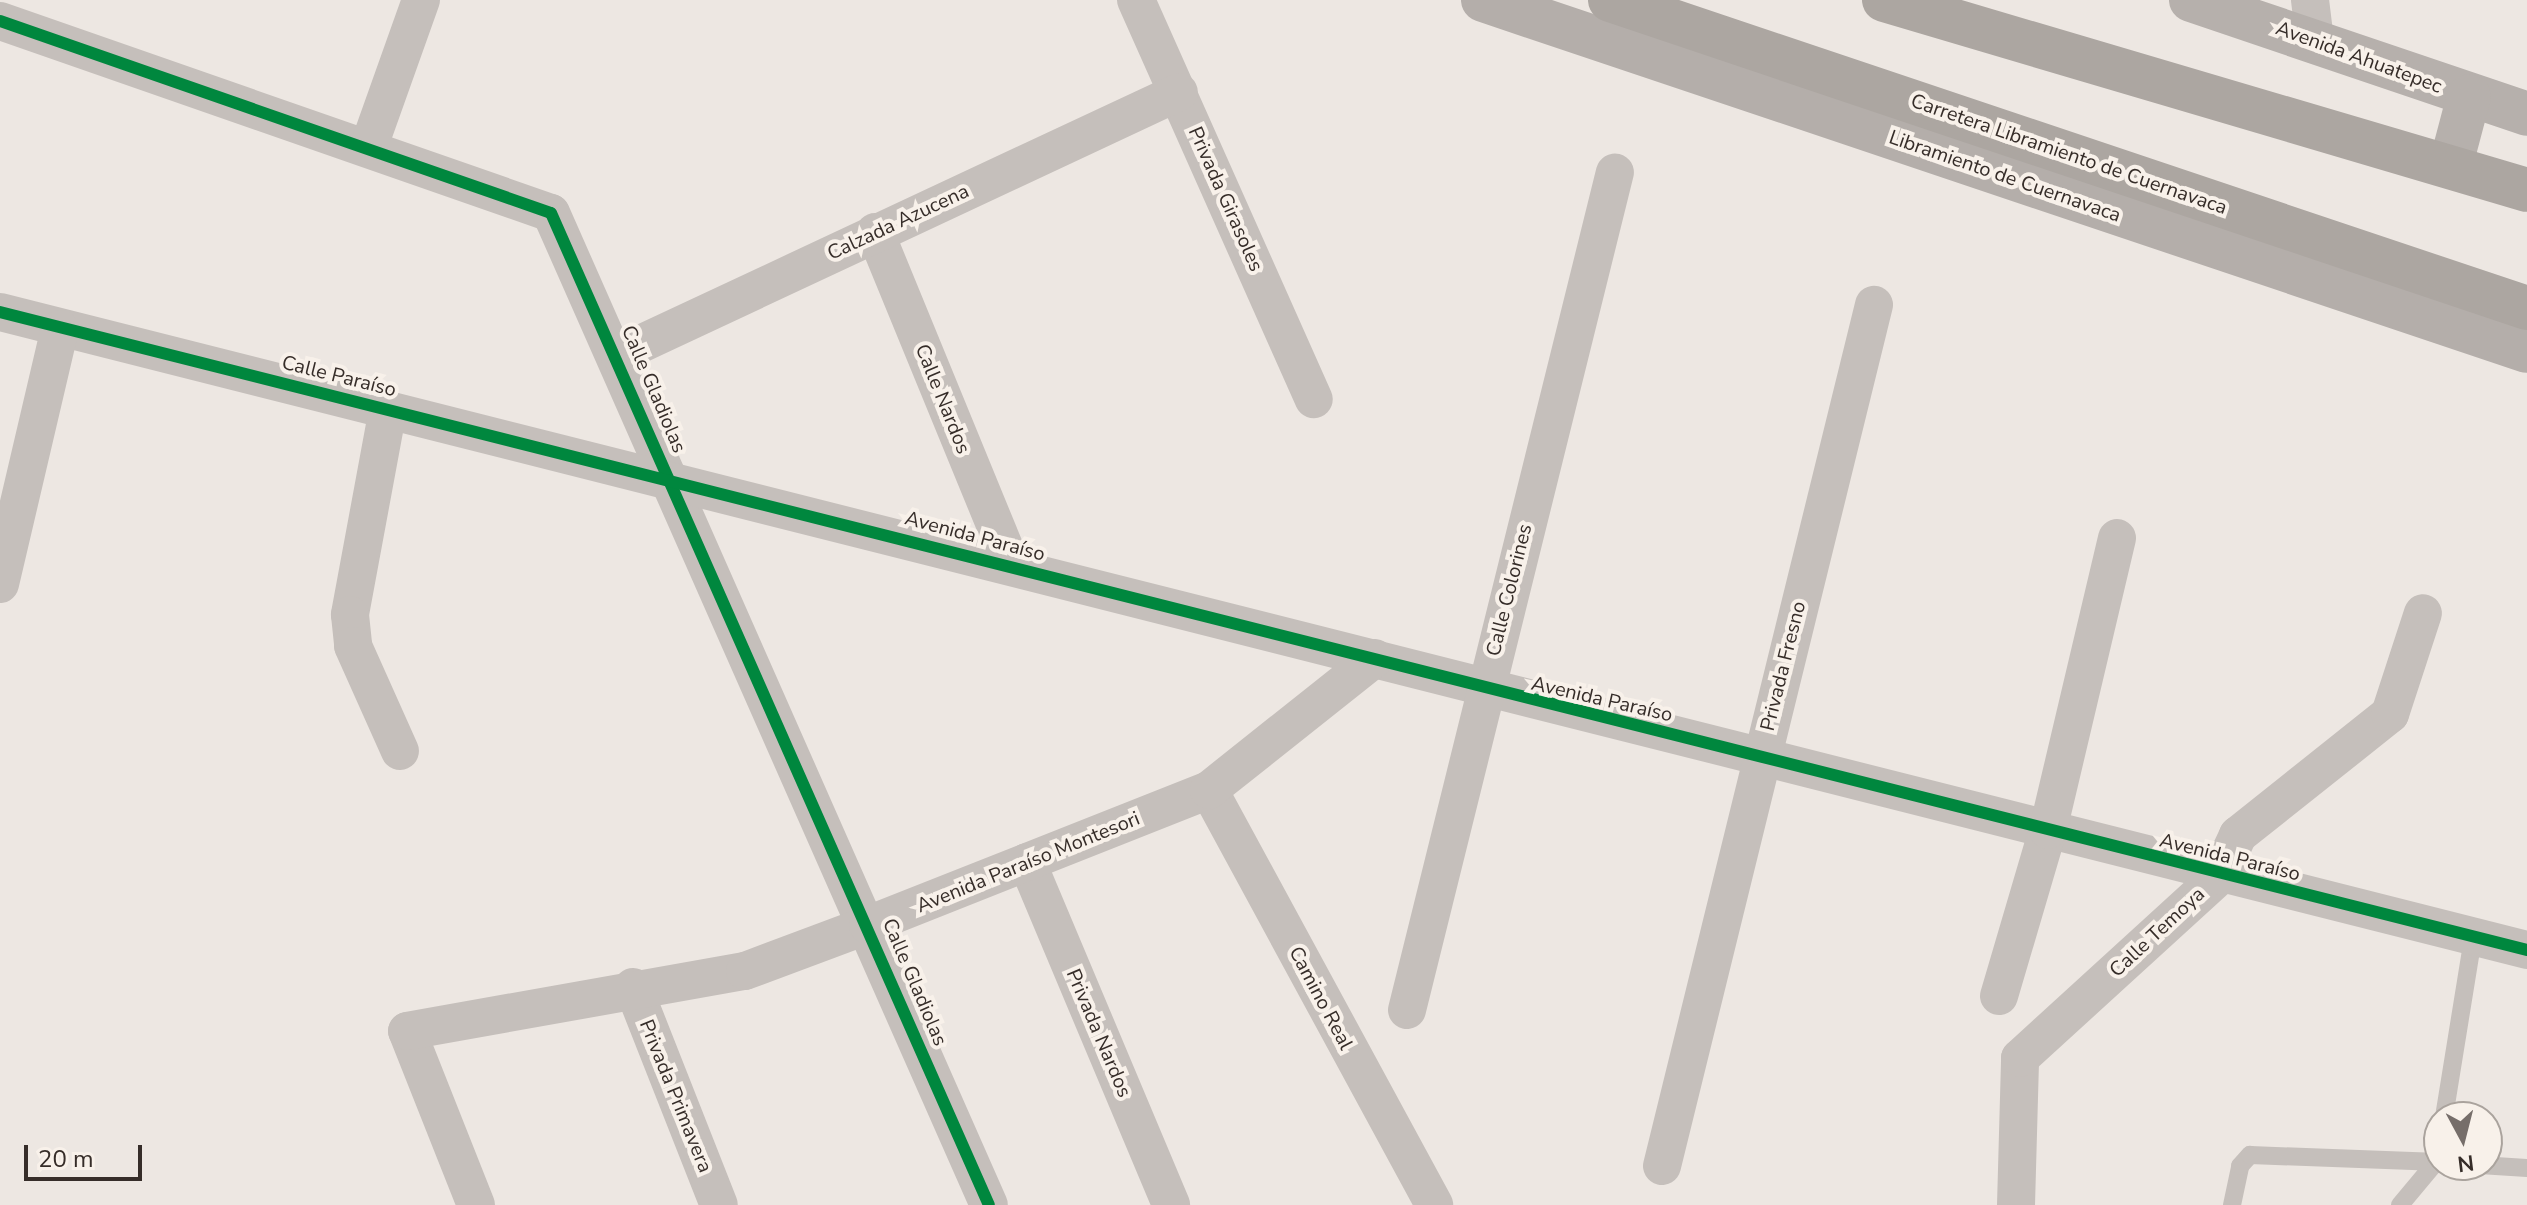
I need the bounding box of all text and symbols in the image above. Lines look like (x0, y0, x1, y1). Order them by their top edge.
street label: Avenida Ahuatepec (2273, 16, 2445, 98)
street label: Carretera Libramiento de Cuernavaca (1908, 89, 2230, 219)
street label: Privada Girasoles (1183, 123, 1269, 275)
street label: Libramiento de Cuernavaca (1886, 125, 2124, 227)
street label: Calzada Azucena (823, 179, 973, 265)
street label: Calle Gladiolas (616, 322, 692, 456)
street label: Calle Nardos (910, 341, 976, 457)
street label: Calle Paraíso (279, 350, 399, 402)
street label: Avenida Paraíso (902, 506, 1048, 566)
street label: Calle Colorines (1481, 521, 1537, 659)
street label: Privada Fresno (1755, 599, 1811, 733)
street label: Avenida Paraíso (1529, 671, 1675, 727)
street label: Avenida Paraíso Montesori (913, 806, 1143, 918)
street label: Avenida Paraíso (2157, 828, 2303, 886)
street label: Calle Temoya (2105, 882, 2209, 982)
street label: Calle Gladiolas (877, 915, 953, 1049)
street label: Camino Real (1284, 942, 1358, 1054)
street label: Privada Nardos (1061, 965, 1137, 1101)
street label: Privada Primavera (634, 1016, 718, 1176)
north arrow (2423, 1101, 2503, 1181)
scale bar (28, 1129, 146, 1179)
text: 20 m (38, 1143, 94, 1175)
text: N (2456, 1147, 2476, 1179)

